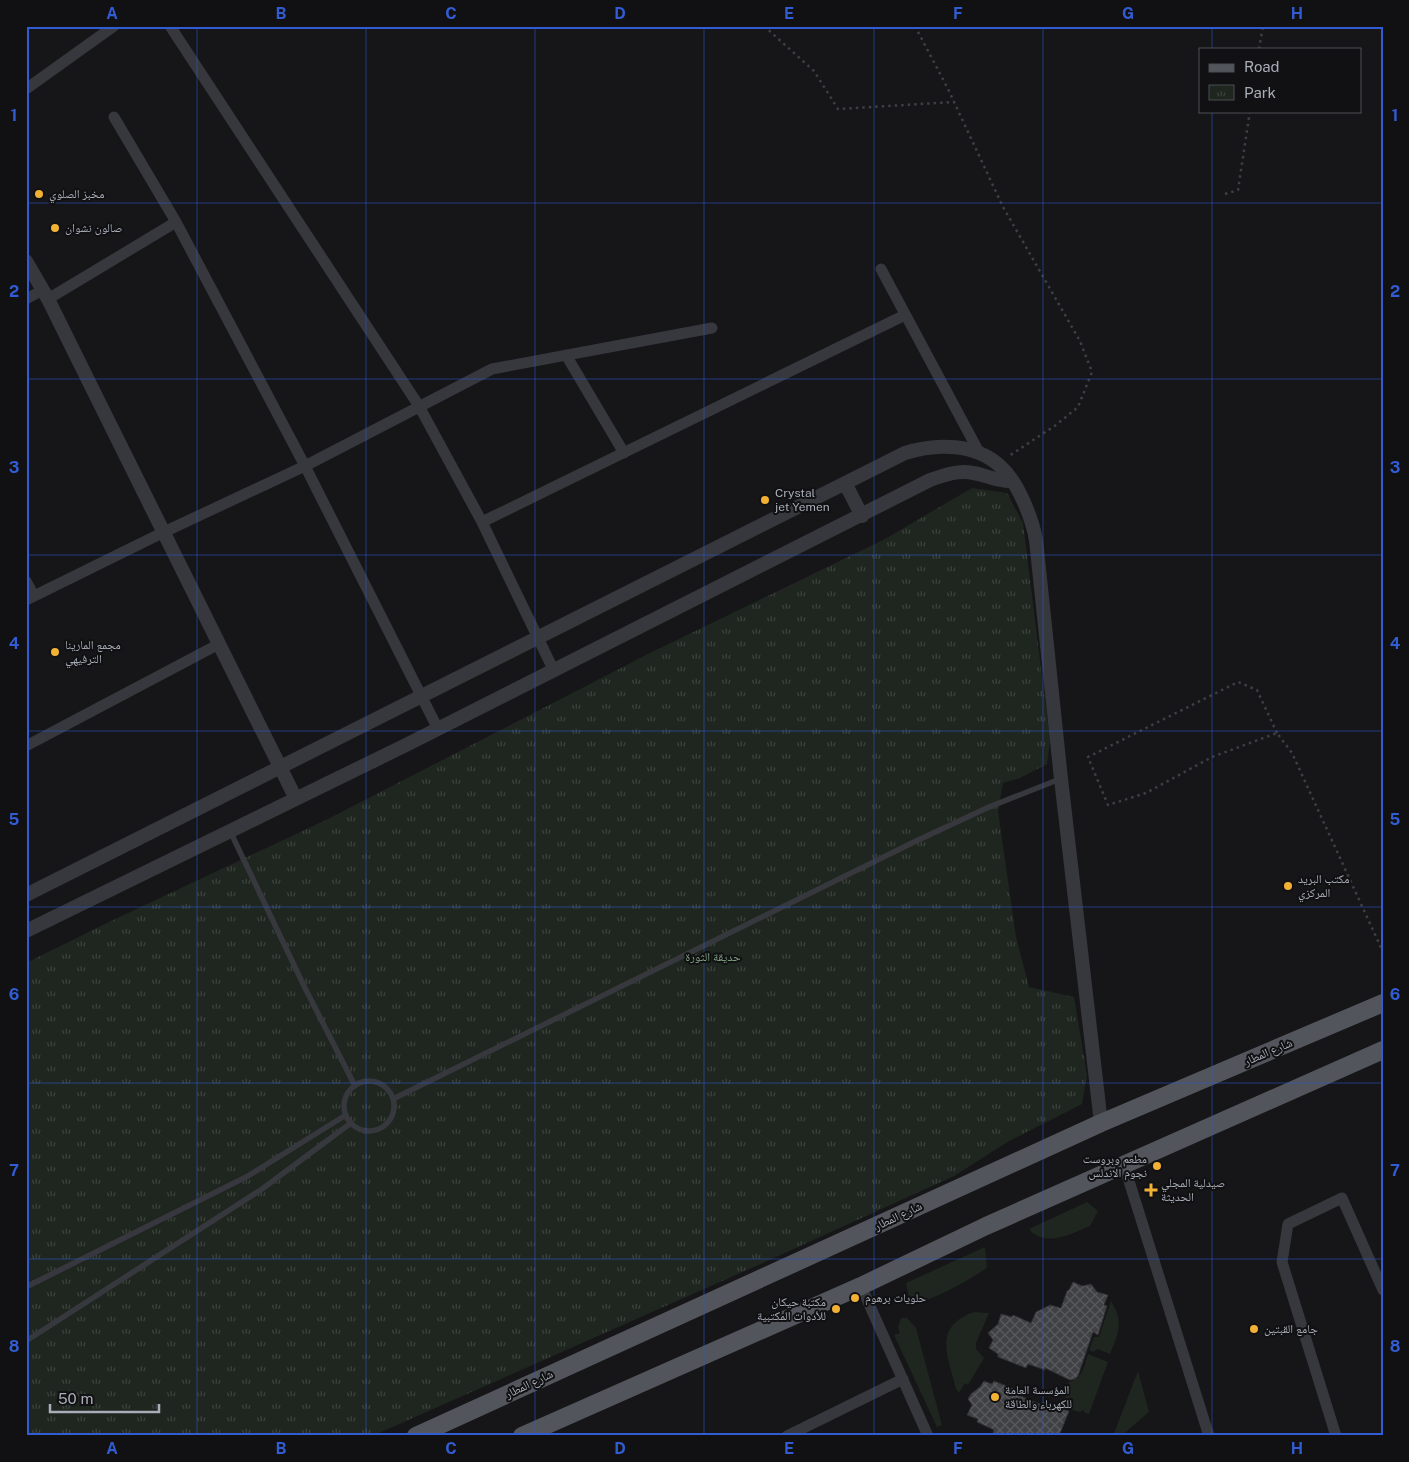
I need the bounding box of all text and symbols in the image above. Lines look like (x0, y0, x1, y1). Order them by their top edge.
text: A (106, 4, 118, 23)
text: B (276, 4, 287, 23)
text: C (445, 4, 457, 23)
text: D (614, 4, 626, 23)
text: E (784, 4, 794, 23)
text: F (953, 4, 963, 23)
text: G (1122, 4, 1134, 23)
text: H (1291, 4, 1303, 23)
legend (1199, 48, 1362, 112)
text: Road (1244, 58, 1280, 75)
text: Park (1244, 84, 1276, 101)
text: 1 (11, 106, 17, 125)
text: 1 (1392, 106, 1398, 125)
place label: مخبز الصلوي (49, 187, 104, 204)
marker: مخبز الصلوي (33, 188, 45, 200)
place label: صالون نشوان (65, 221, 122, 235)
marker: صالون نشوان (49, 222, 61, 234)
text: 2 (9, 282, 19, 301)
text: 2 (1390, 282, 1400, 301)
text: 3 (9, 458, 19, 477)
text: 3 (1390, 458, 1400, 477)
place label: Crystal jet Yemen (774, 486, 830, 514)
marker: Crystal jet Yemen (759, 494, 771, 506)
text: 4 (9, 634, 20, 653)
text: 4 (1390, 634, 1401, 653)
place label: مجمع المارينا الترفيهي (65, 638, 121, 669)
marker: مجمع المارينا الترفيهي (49, 646, 61, 658)
text: 5 (9, 810, 20, 829)
text: 5 (1390, 810, 1401, 829)
place label: مكتب البريد المركزي (1298, 872, 1350, 903)
marker: مكتب البريد المركزي (1282, 880, 1294, 892)
park label: حديقة الثورة (685, 950, 741, 964)
text: 6 (9, 985, 19, 1004)
text: 6 (1390, 985, 1400, 1004)
street label: شارع المطار (1241, 1035, 1295, 1070)
place label: مطعم وبروست نجوم الاندلس (1083, 1152, 1147, 1181)
marker: مطعم وبروست نجوم الاندلس (1151, 1160, 1163, 1172)
text: 7 (9, 1161, 19, 1180)
text: 7 (1390, 1161, 1400, 1180)
place label: صيدلية المجلي الحديثة (1161, 1176, 1225, 1204)
marker: صيدلية المجلي الحديثة (1145, 1184, 1157, 1196)
street label: شارع المطار (871, 1199, 925, 1235)
place label: حلويات برهوم (865, 1291, 927, 1306)
marker: حلويات برهوم (849, 1292, 861, 1304)
place label: مكتبة حيكان للأدوات المكتبية (757, 1295, 826, 1323)
marker: مكتبة حيكان للأدوات المكتبية (830, 1303, 842, 1315)
place label: جامع القبتين (1264, 1322, 1318, 1336)
marker: جامع القبتين (1248, 1323, 1260, 1335)
text: 8 (9, 1337, 20, 1356)
text: 8 (1390, 1337, 1401, 1356)
street label: شارع المطار (502, 1367, 556, 1403)
scale bar (50, 1382, 159, 1414)
place label: المؤسسة العامة للكهرباء والطاقة (1005, 1383, 1072, 1411)
text: 50 m (58, 1390, 93, 1407)
marker: المؤسسة العامة للكهرباء والطاقة (989, 1391, 1001, 1403)
text: A (106, 1439, 118, 1458)
text: B (276, 1439, 287, 1458)
text: C (445, 1439, 457, 1458)
text: D (614, 1439, 626, 1458)
text: E (784, 1439, 794, 1458)
text: F (953, 1439, 963, 1458)
text: G (1122, 1439, 1134, 1458)
text: H (1291, 1439, 1303, 1458)

